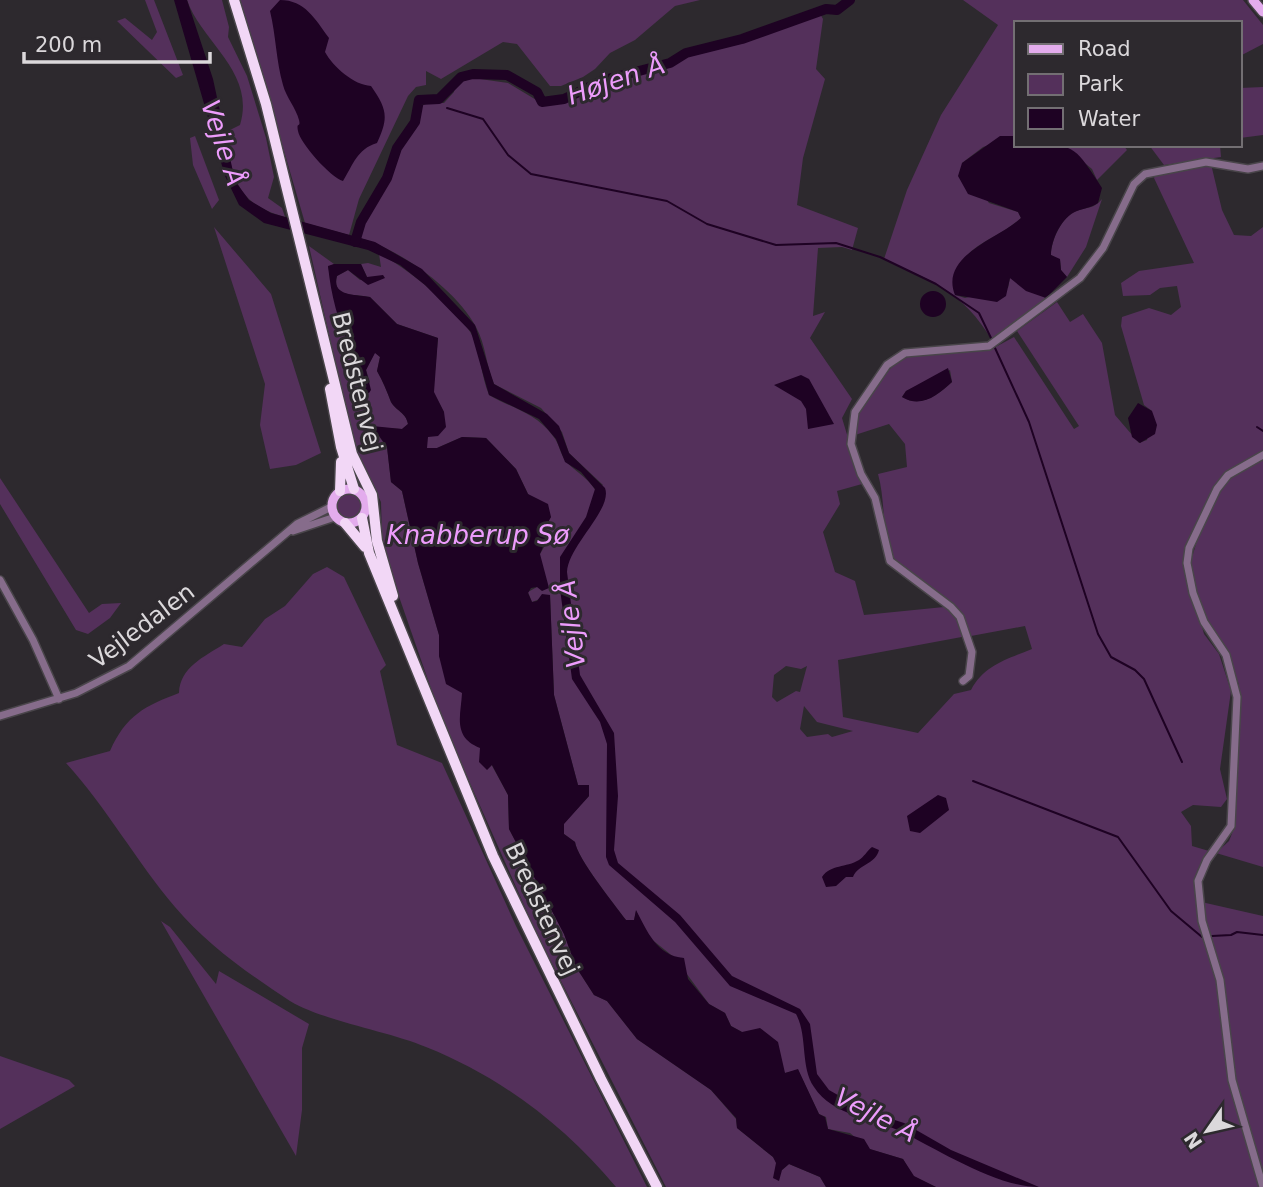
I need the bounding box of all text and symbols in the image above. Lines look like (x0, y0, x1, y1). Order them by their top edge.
scale bar (24, 21, 210, 65)
legend (1014, 21, 1242, 147)
text: 200 m (35, 33, 102, 57)
text: Road (1078, 37, 1131, 61)
water label: Højen Å (563, 48, 669, 111)
text: Park (1078, 72, 1124, 96)
water label: Vejle Å (195, 96, 252, 190)
text: Water (1078, 107, 1140, 131)
street label: Bredstenvej (326, 309, 388, 455)
water label: Knabberup Sø (387, 520, 570, 550)
street label: Vejledalen (84, 578, 200, 674)
water label: Vejle Å (550, 578, 591, 670)
street label: Bredstenvej (499, 838, 585, 980)
water label: Vejle Å (830, 1081, 923, 1149)
north arrow (1172, 1096, 1242, 1166)
text: N (1179, 1128, 1206, 1153)

